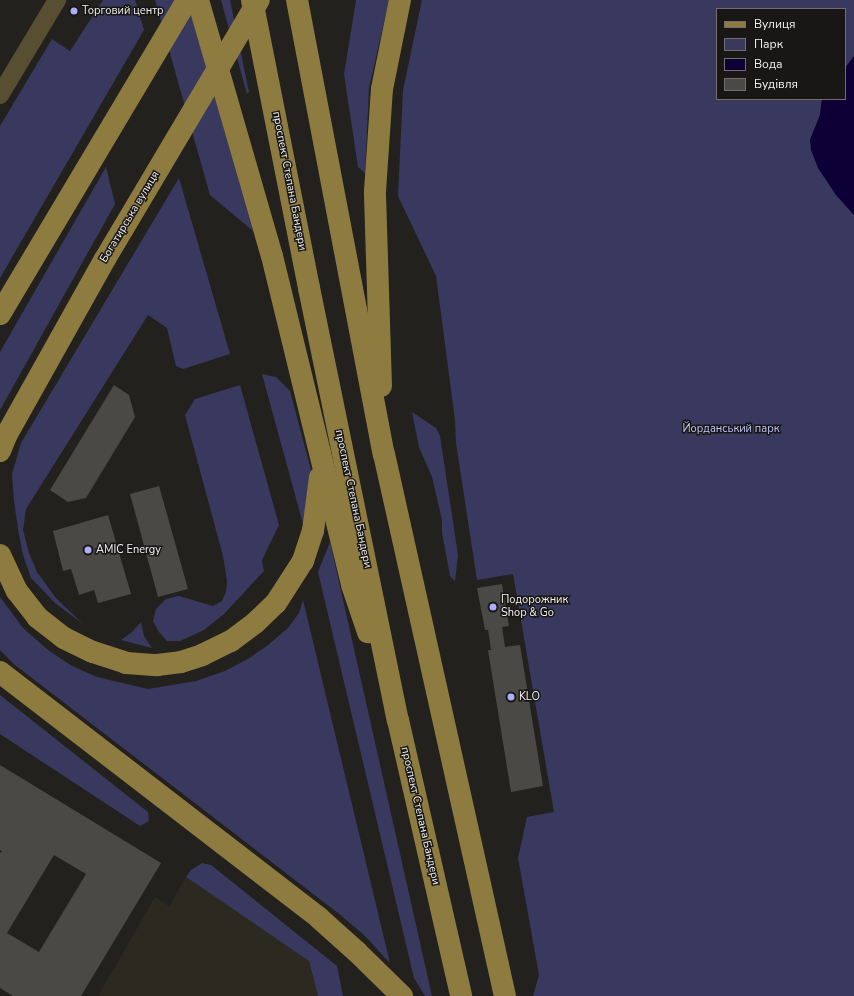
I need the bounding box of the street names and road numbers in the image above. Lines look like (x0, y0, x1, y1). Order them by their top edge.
street label: проспект Степана Бандери (269, 110, 309, 252)
street label: Богатирська вулиця (97, 169, 163, 265)
street label: проспект Степана Бандери (332, 429, 374, 569)
street label: проспект Степана Бандери (398, 746, 442, 886)

